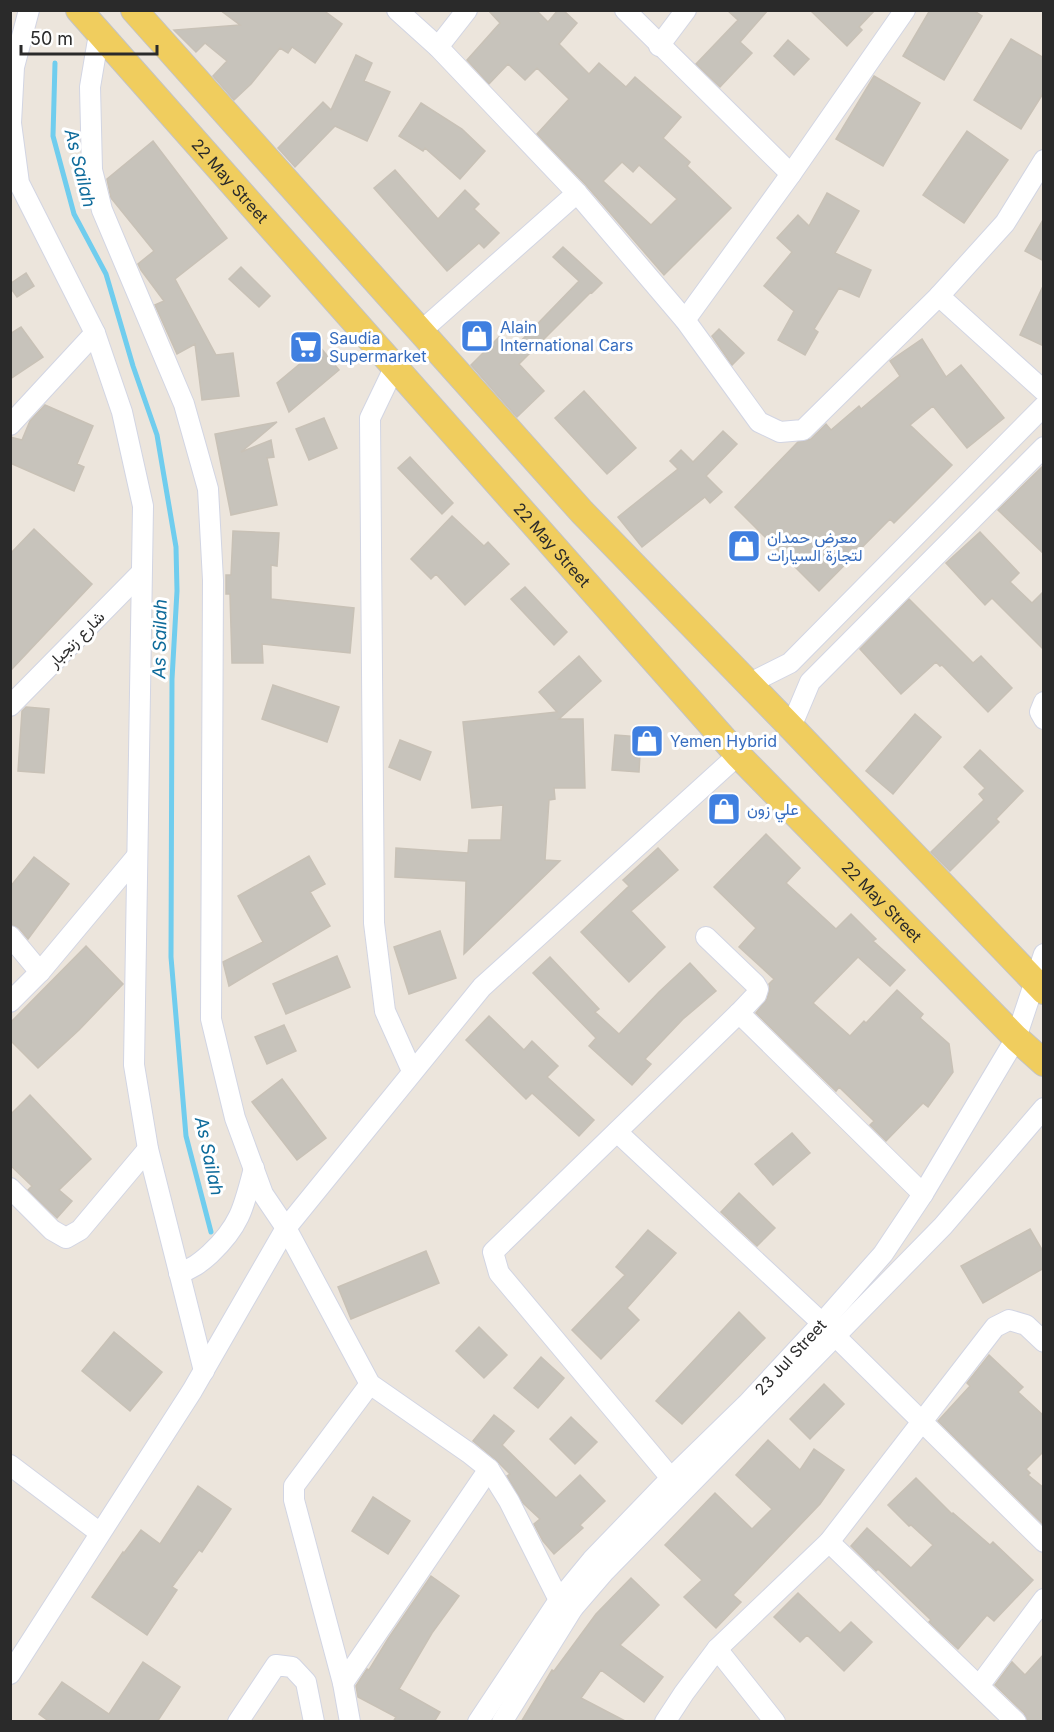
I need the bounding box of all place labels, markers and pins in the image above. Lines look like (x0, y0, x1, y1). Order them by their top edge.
place label: Alain International Cars (500, 317, 634, 355)
shop icon: Alain International Cars (459, 318, 495, 354)
place label: Saudia Supermarket (329, 328, 426, 366)
supermarket icon: Saudia Supermarket (288, 329, 324, 365)
place label: معرض حمدان لتجارة السيارات (767, 527, 863, 566)
shop icon: معرض حمدان لتجارة السيارات (726, 528, 762, 564)
shop icon: Yemen Hybrid (629, 723, 665, 759)
place label: Yemen Hybrid (670, 731, 777, 751)
shop icon: علي زون (706, 791, 742, 827)
place label: علي زون (747, 799, 799, 823)

